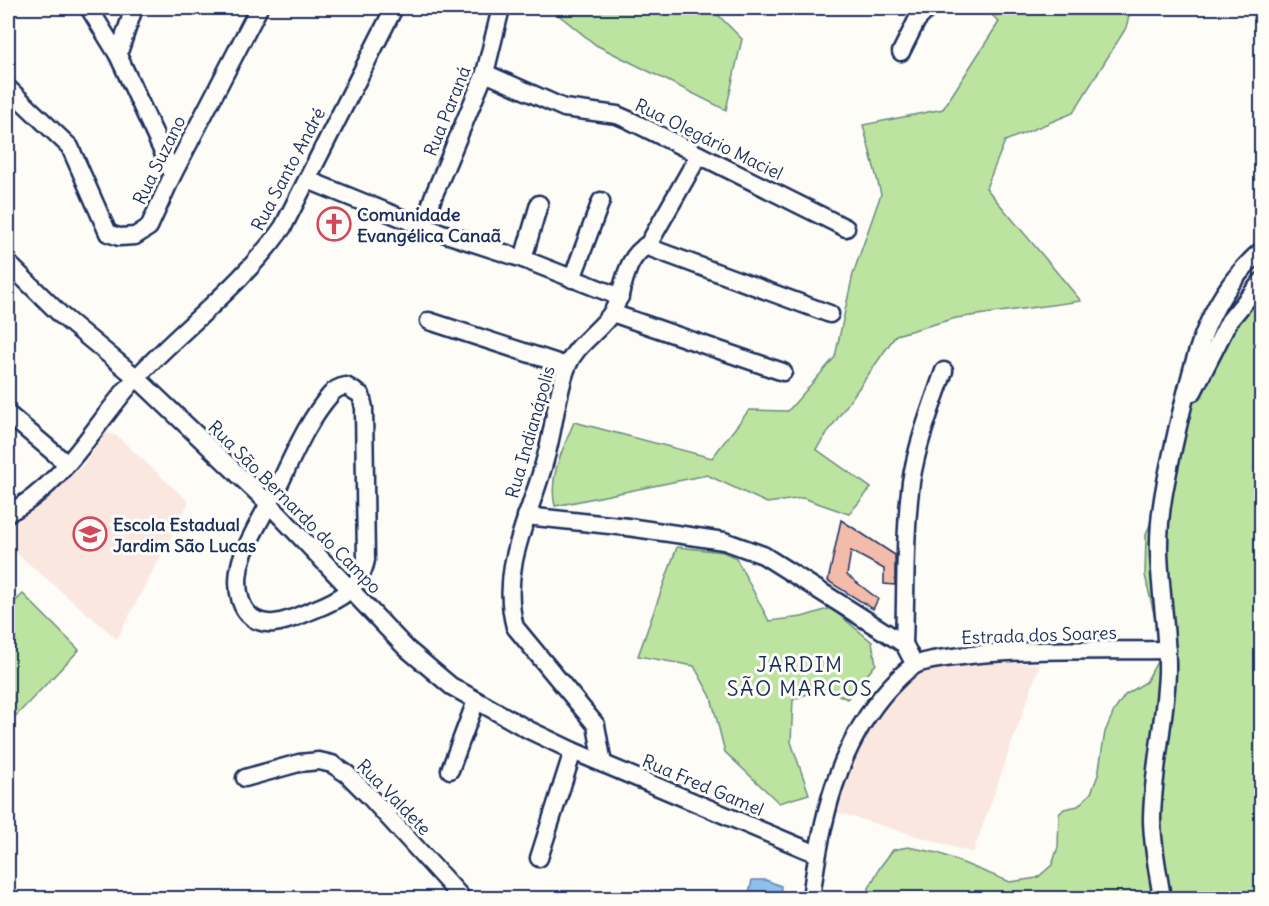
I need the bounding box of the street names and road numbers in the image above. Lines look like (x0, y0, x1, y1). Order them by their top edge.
street label: Rua Paraná (419, 63, 475, 159)
street label: Rua Olegário Maciel (631, 93, 787, 185)
street label: Rua Santo André (246, 103, 330, 235)
street label: Rua Suzano (128, 112, 190, 208)
street label: Rua Indianápolis (500, 363, 560, 501)
street label: Rua São Bernardo do Campo (204, 416, 386, 598)
street label: Estrada dos Soares (961, 621, 1117, 649)
street label: Rua Fred Gamel (639, 749, 767, 821)
street label: Rua Valdete (352, 754, 436, 840)

